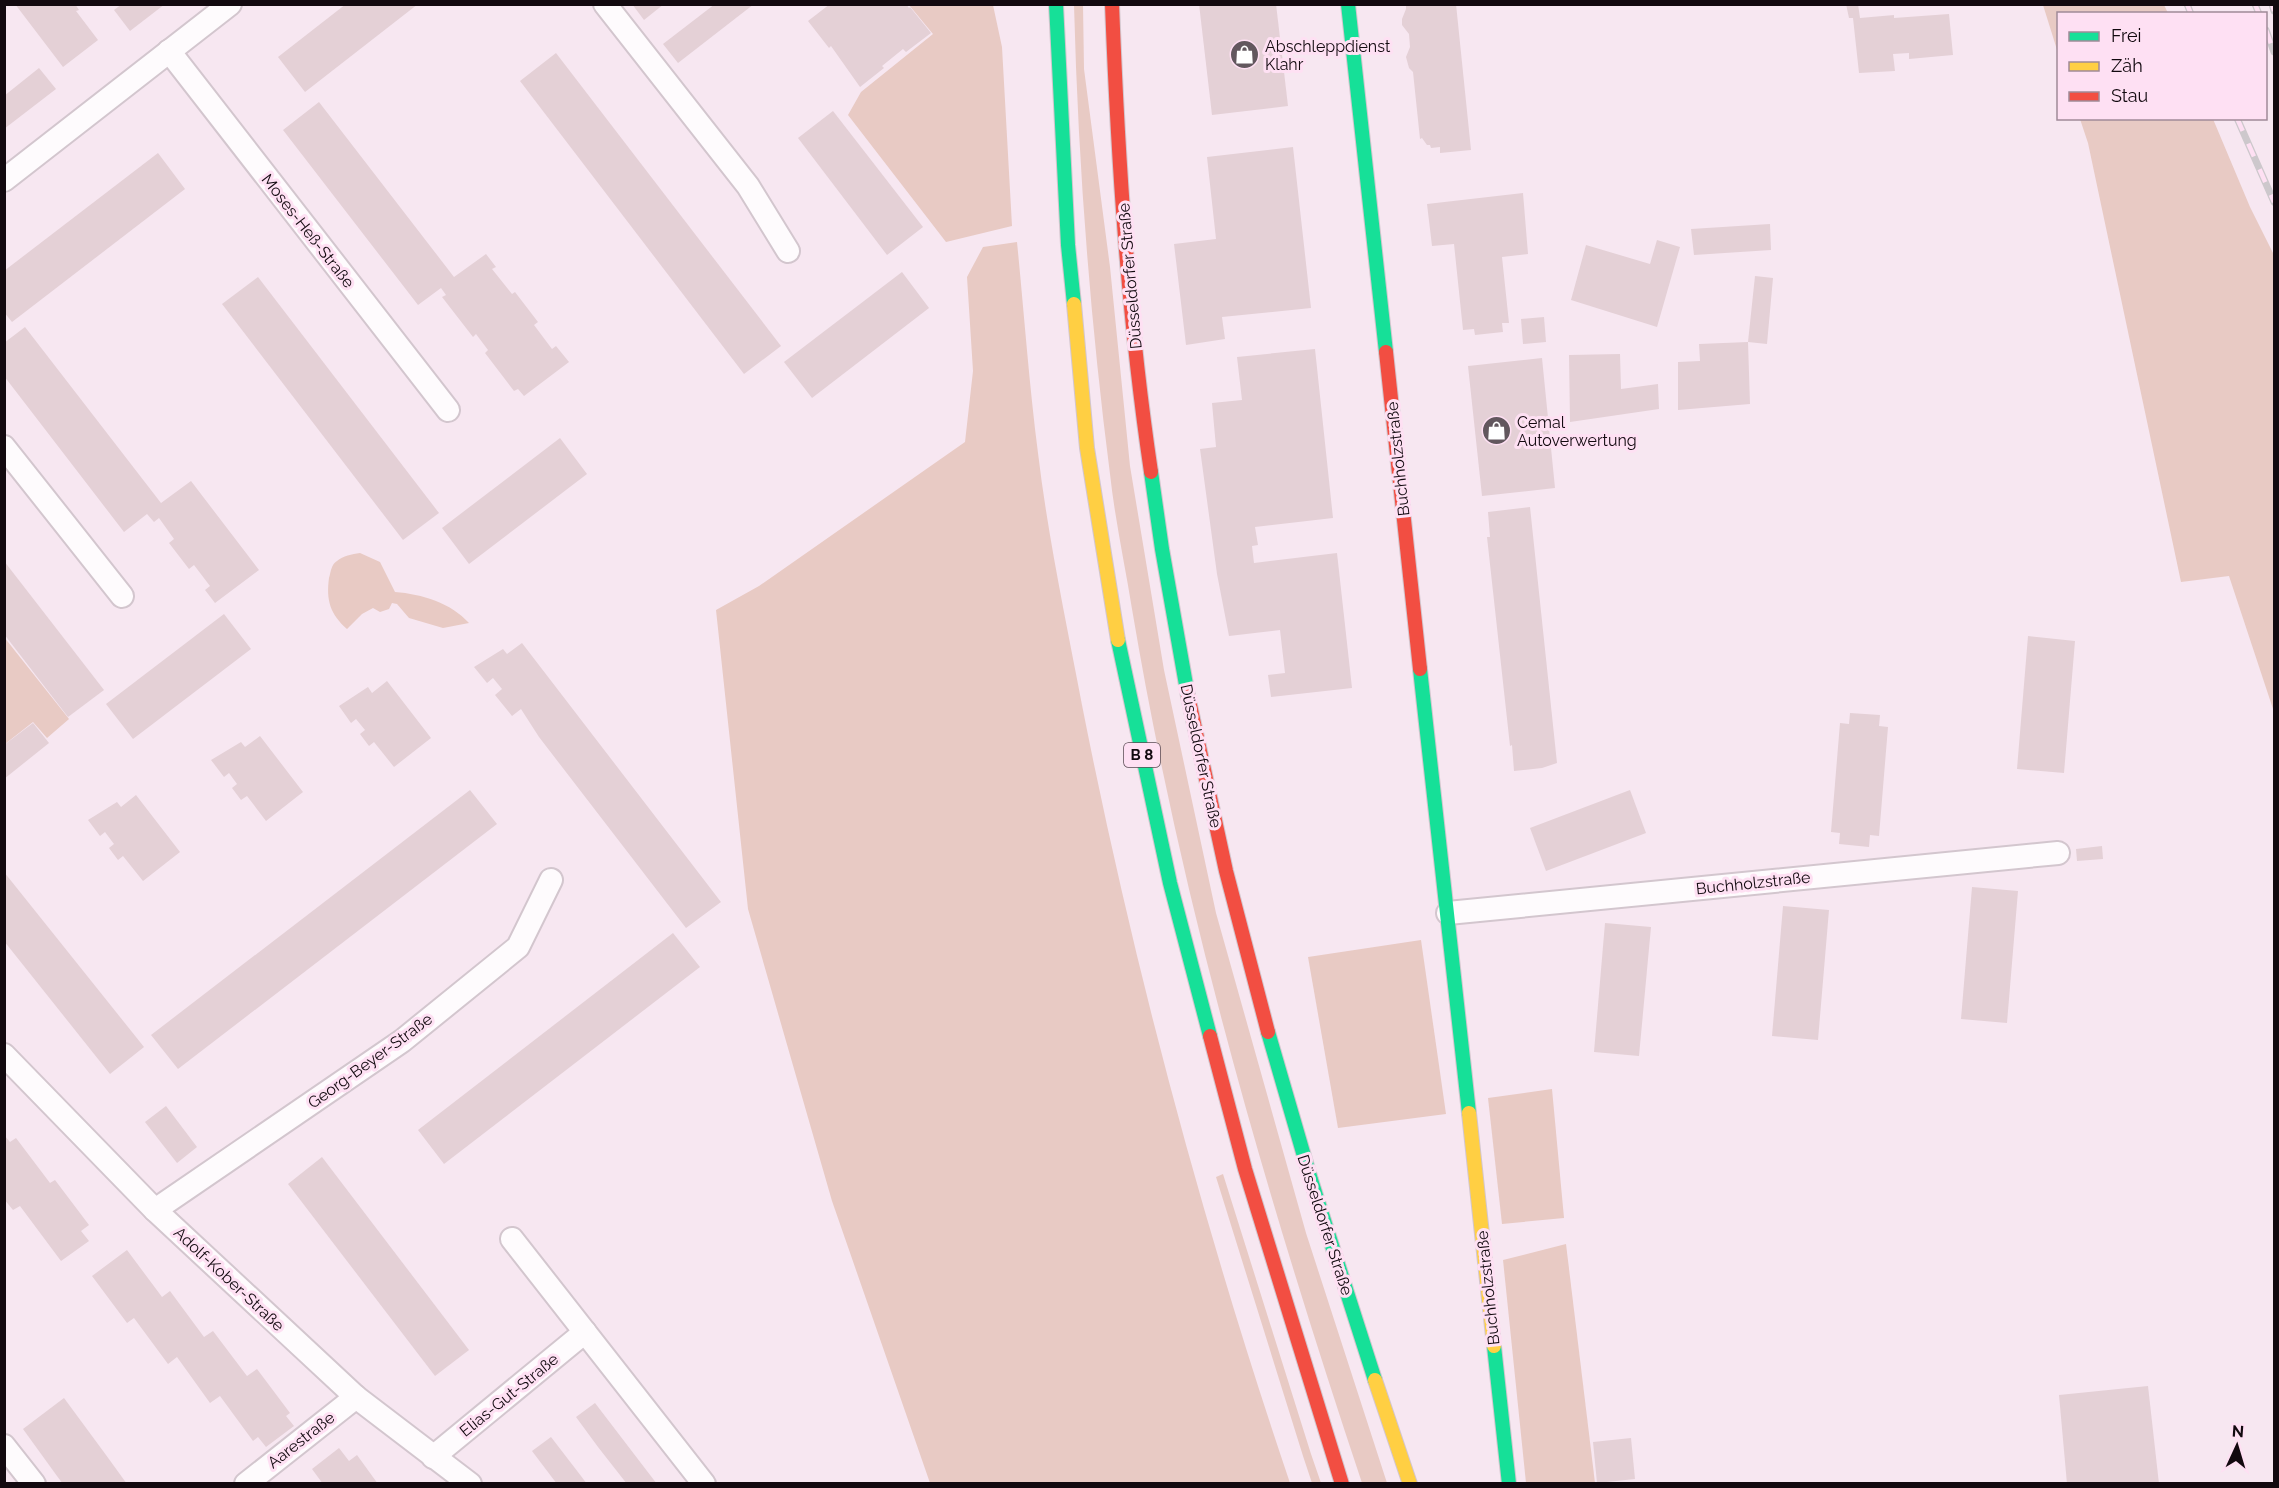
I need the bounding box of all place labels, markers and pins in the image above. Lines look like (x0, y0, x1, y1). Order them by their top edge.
place label: Abschleppdienst Klahr (1265, 37, 1391, 74)
shop icon: Abschleppdienst Klahr (1228, 39, 1260, 71)
place label: Cemal Autoverwertung (1517, 413, 1637, 450)
shop icon: Cemal Autoverwertung (1480, 415, 1512, 447)

